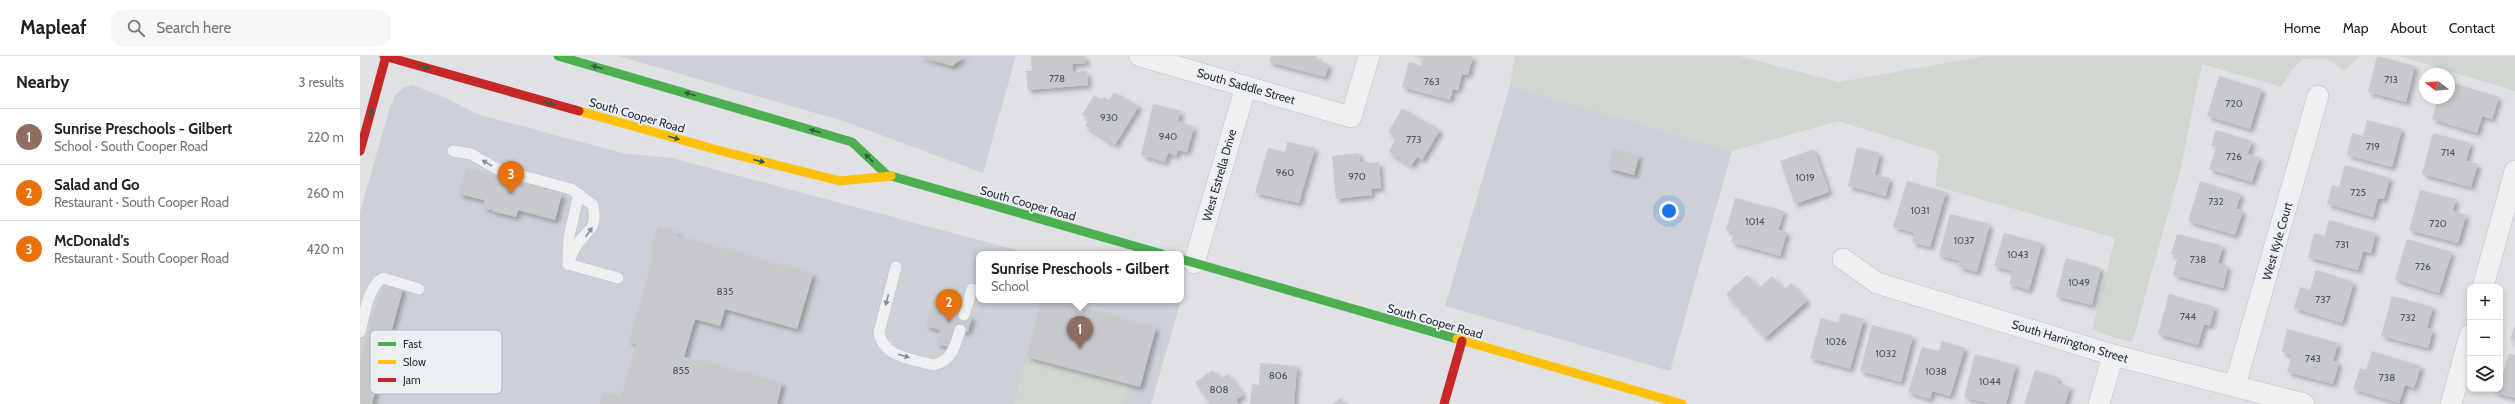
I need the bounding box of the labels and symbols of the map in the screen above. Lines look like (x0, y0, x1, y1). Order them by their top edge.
one-way arrow (591, 64, 603, 70)
one-way arrow (417, 65, 430, 71)
street label: South Saddle Street (1195, 65, 1297, 107)
north arrow (2419, 68, 2455, 104)
house number: 778 (1049, 72, 1065, 85)
house number: 713 (2384, 73, 2398, 86)
house number: 763 (1424, 75, 1440, 88)
one-way arrow (684, 91, 696, 97)
street label: South Cooper Road (587, 94, 687, 136)
house number: 720 (2225, 97, 2243, 110)
one-way arrow (543, 100, 555, 106)
one-way arrow (368, 107, 374, 120)
house number: 930 (1100, 111, 1118, 124)
street label: West Estrella Drive (1199, 127, 1239, 223)
one-way arrow (808, 128, 820, 134)
house number: 940 (1159, 130, 1177, 143)
house number: 773 (1406, 133, 1422, 146)
one-way arrow (668, 135, 680, 141)
house number: 719 (2366, 140, 2380, 153)
house number: 714 (2441, 146, 2455, 159)
house number: 726 (2226, 150, 2242, 163)
one-way arrow (865, 154, 874, 163)
one-way arrow (753, 158, 765, 164)
one-way arrow (481, 160, 493, 167)
pin: 3 (498, 161, 524, 194)
house number: 960 (1276, 166, 1294, 179)
house number: 970 (1348, 170, 1366, 183)
house number: 1019 (1795, 171, 1815, 184)
street label: South Cooper Road (978, 182, 1078, 224)
house number: 725 (2350, 186, 2366, 199)
house number: 732 (2208, 195, 2224, 208)
street label: West Kyle Court (2259, 200, 2295, 282)
your location (1659, 201, 1679, 221)
house number: 1031 (1911, 204, 1929, 217)
house number: 1014 (1745, 215, 1765, 228)
house number: 720 (2429, 217, 2447, 230)
one-way arrow (585, 226, 593, 237)
house number: 1037 (1954, 234, 1974, 247)
house number: 731 (2335, 238, 2349, 251)
house number: 1043 (2007, 248, 2029, 261)
house number: 738 (2190, 253, 2206, 266)
house number: 726 (2415, 260, 2431, 273)
house number: 1049 (2068, 276, 2090, 289)
house number: 835 (717, 285, 733, 298)
pin: 2 (936, 289, 962, 322)
one-way arrow (884, 293, 890, 306)
house number: 737 (2315, 293, 2331, 306)
street label: South Cooper Road (1385, 300, 1485, 342)
house number: 744 (2180, 310, 2196, 323)
house number: 732 (2400, 311, 2416, 324)
pin: 1 (1067, 316, 1093, 349)
street label: South Harrington Street (2010, 316, 2130, 366)
legend (370, 330, 502, 394)
house number: 1026 (1825, 335, 1847, 348)
text: Fast (403, 337, 422, 351)
house number: 1032 (1876, 347, 1896, 360)
house number: 743 (2305, 352, 2321, 365)
one-way arrow (899, 353, 911, 359)
text: Slow (403, 355, 426, 369)
house number: 855 (673, 364, 689, 377)
house number: 1038 (1925, 365, 1947, 378)
house number: 806 (1269, 369, 1288, 382)
house number: 738 (2379, 371, 2395, 384)
text: Jam (402, 373, 421, 387)
house number: 1044 (1979, 375, 2001, 388)
house number: 808 (1209, 383, 1229, 396)

